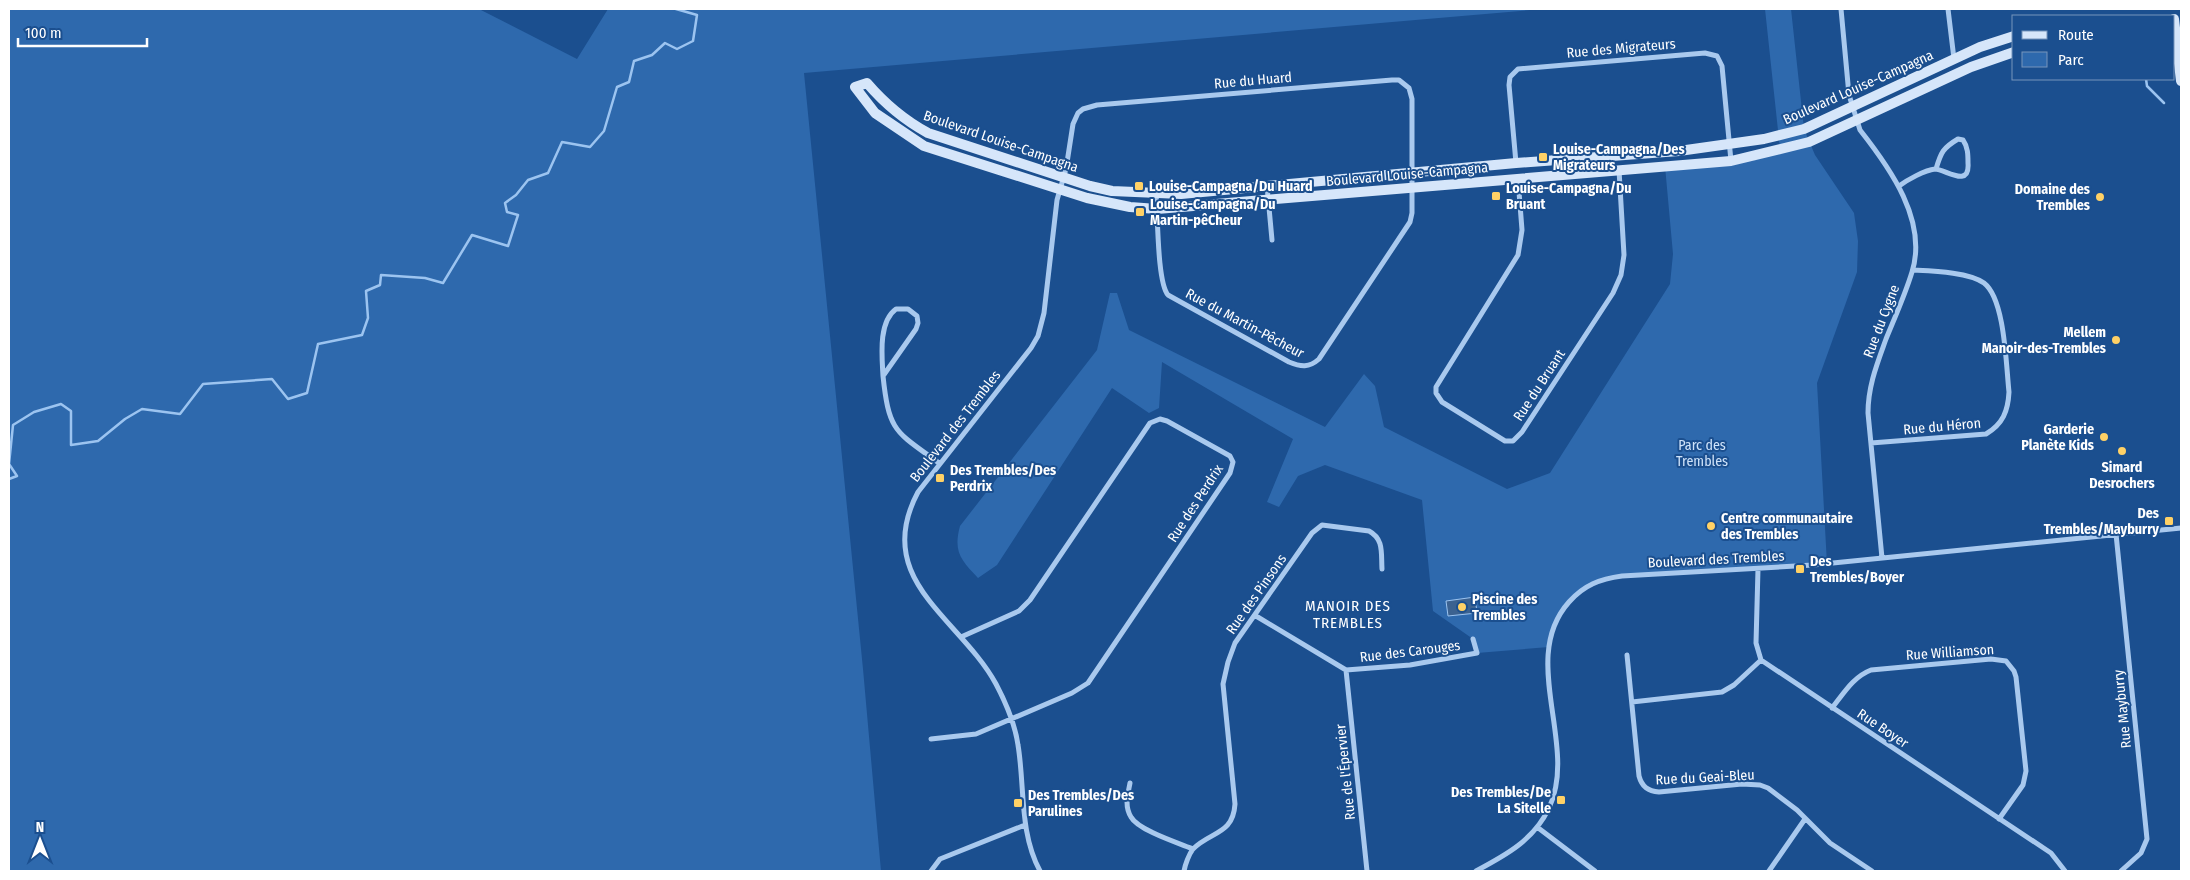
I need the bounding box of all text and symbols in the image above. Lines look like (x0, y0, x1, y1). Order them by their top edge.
scale bar (18, 15, 146, 47)
legend (2012, 15, 2175, 80)
text: 100 m (25, 24, 62, 42)
text: Route (2058, 26, 2094, 44)
street label: Rue des Migrateurs (1566, 35, 1676, 62)
street label: Boulevard Louise-Campagna (1780, 47, 1936, 128)
text: Parc (2058, 51, 2084, 69)
street label: Rue du Huard (1213, 69, 1293, 92)
street label: Boulevard Louise-Campagna (921, 107, 1081, 176)
place label: Louise-Campagna/Des Migrateurs (1553, 141, 1685, 174)
marker: Louise-Campagna/Des Migrateurs (1537, 151, 1549, 163)
street label: Boulevard Louise-Campagna (1325, 159, 1489, 190)
place label: Louise-Campagna/Du Huard (1149, 178, 1313, 195)
marker: Louise-Campagna/Du Huard (1133, 180, 1145, 192)
place label: Louise-Campagna/Du Bruant (1506, 180, 1632, 213)
place label: Domaine des Trembles (2015, 181, 2090, 214)
marker: Louise-Campagna/Du Bruant (1490, 190, 1502, 202)
marker: Domaine des Trembles (2094, 191, 2106, 203)
place label: Louise-Campagna/Du Martin-pêCheur (1150, 196, 1276, 229)
marker: Louise-Campagna/Du Martin-pêCheur (1134, 206, 1146, 218)
street label: Rue du Cygne (1860, 282, 1903, 360)
street label: Rue du Martin-Pêcheur (1183, 285, 1307, 362)
place label: Mellem Manoir-des-Trembles (1982, 324, 2106, 357)
marker: Mellem Manoir-des-Trembles (2110, 334, 2122, 346)
street label: Rue du Bruant (1510, 346, 1569, 424)
street label: Boulevard des Trembles (907, 367, 1004, 485)
street label: Rue du Héron (1902, 415, 1982, 438)
place label: Garderie Planète Kids (2021, 421, 2094, 454)
marker: Garderie Planète Kids (2098, 431, 2110, 443)
park label: Parc des Trembles (1676, 437, 1728, 470)
marker: Simard Desrochers (2116, 445, 2128, 457)
place label: Simard Desrochers (2089, 459, 2155, 492)
street label: Rue des Perdrix (1164, 461, 1227, 545)
place label: Des Trembles/Des Perdrix (950, 462, 1056, 495)
marker: Des Trembles/Des Perdrix (934, 472, 946, 484)
place label: Des Trembles/Mayburry (2044, 505, 2159, 538)
place label: Centre communautaire des Trembles (1721, 510, 1853, 543)
marker: Des Trembles/Mayburry (2163, 515, 2175, 527)
marker: Centre communautaire des Trembles (1705, 520, 1717, 532)
street label: Boulevard des Trembles (1647, 547, 1785, 572)
street label: Rue des Pinsons (1223, 551, 1290, 638)
place label: Des Trembles/Boyer (1810, 553, 1905, 586)
marker: Des Trembles/Boyer (1794, 563, 1806, 575)
place label: Piscine des Trembles (1472, 591, 1537, 624)
district label: MANOIR DES TREMBLES (1305, 597, 1391, 632)
marker: Piscine des Trembles (1456, 601, 1468, 613)
street label: Rue des Carouges (1359, 637, 1461, 666)
street label: Rue Williamson (1905, 641, 1995, 664)
street label: Rue Mayburry (2110, 668, 2135, 749)
street label: Rue Boyer (1854, 705, 1912, 752)
street label: Rue de l'Épervier (1331, 723, 1359, 821)
street label: Rue du Geai-Bleu (1655, 766, 1755, 789)
place label: Des Trembles/De La Sitelle (1451, 784, 1551, 817)
place label: Des Trembles/Des Parulines (1028, 787, 1134, 820)
marker: Des Trembles/De La Sitelle (1555, 794, 1567, 806)
marker: Des Trembles/Des Parulines (1012, 797, 1024, 809)
north arrow (15, 815, 65, 865)
text: N (36, 819, 44, 836)

